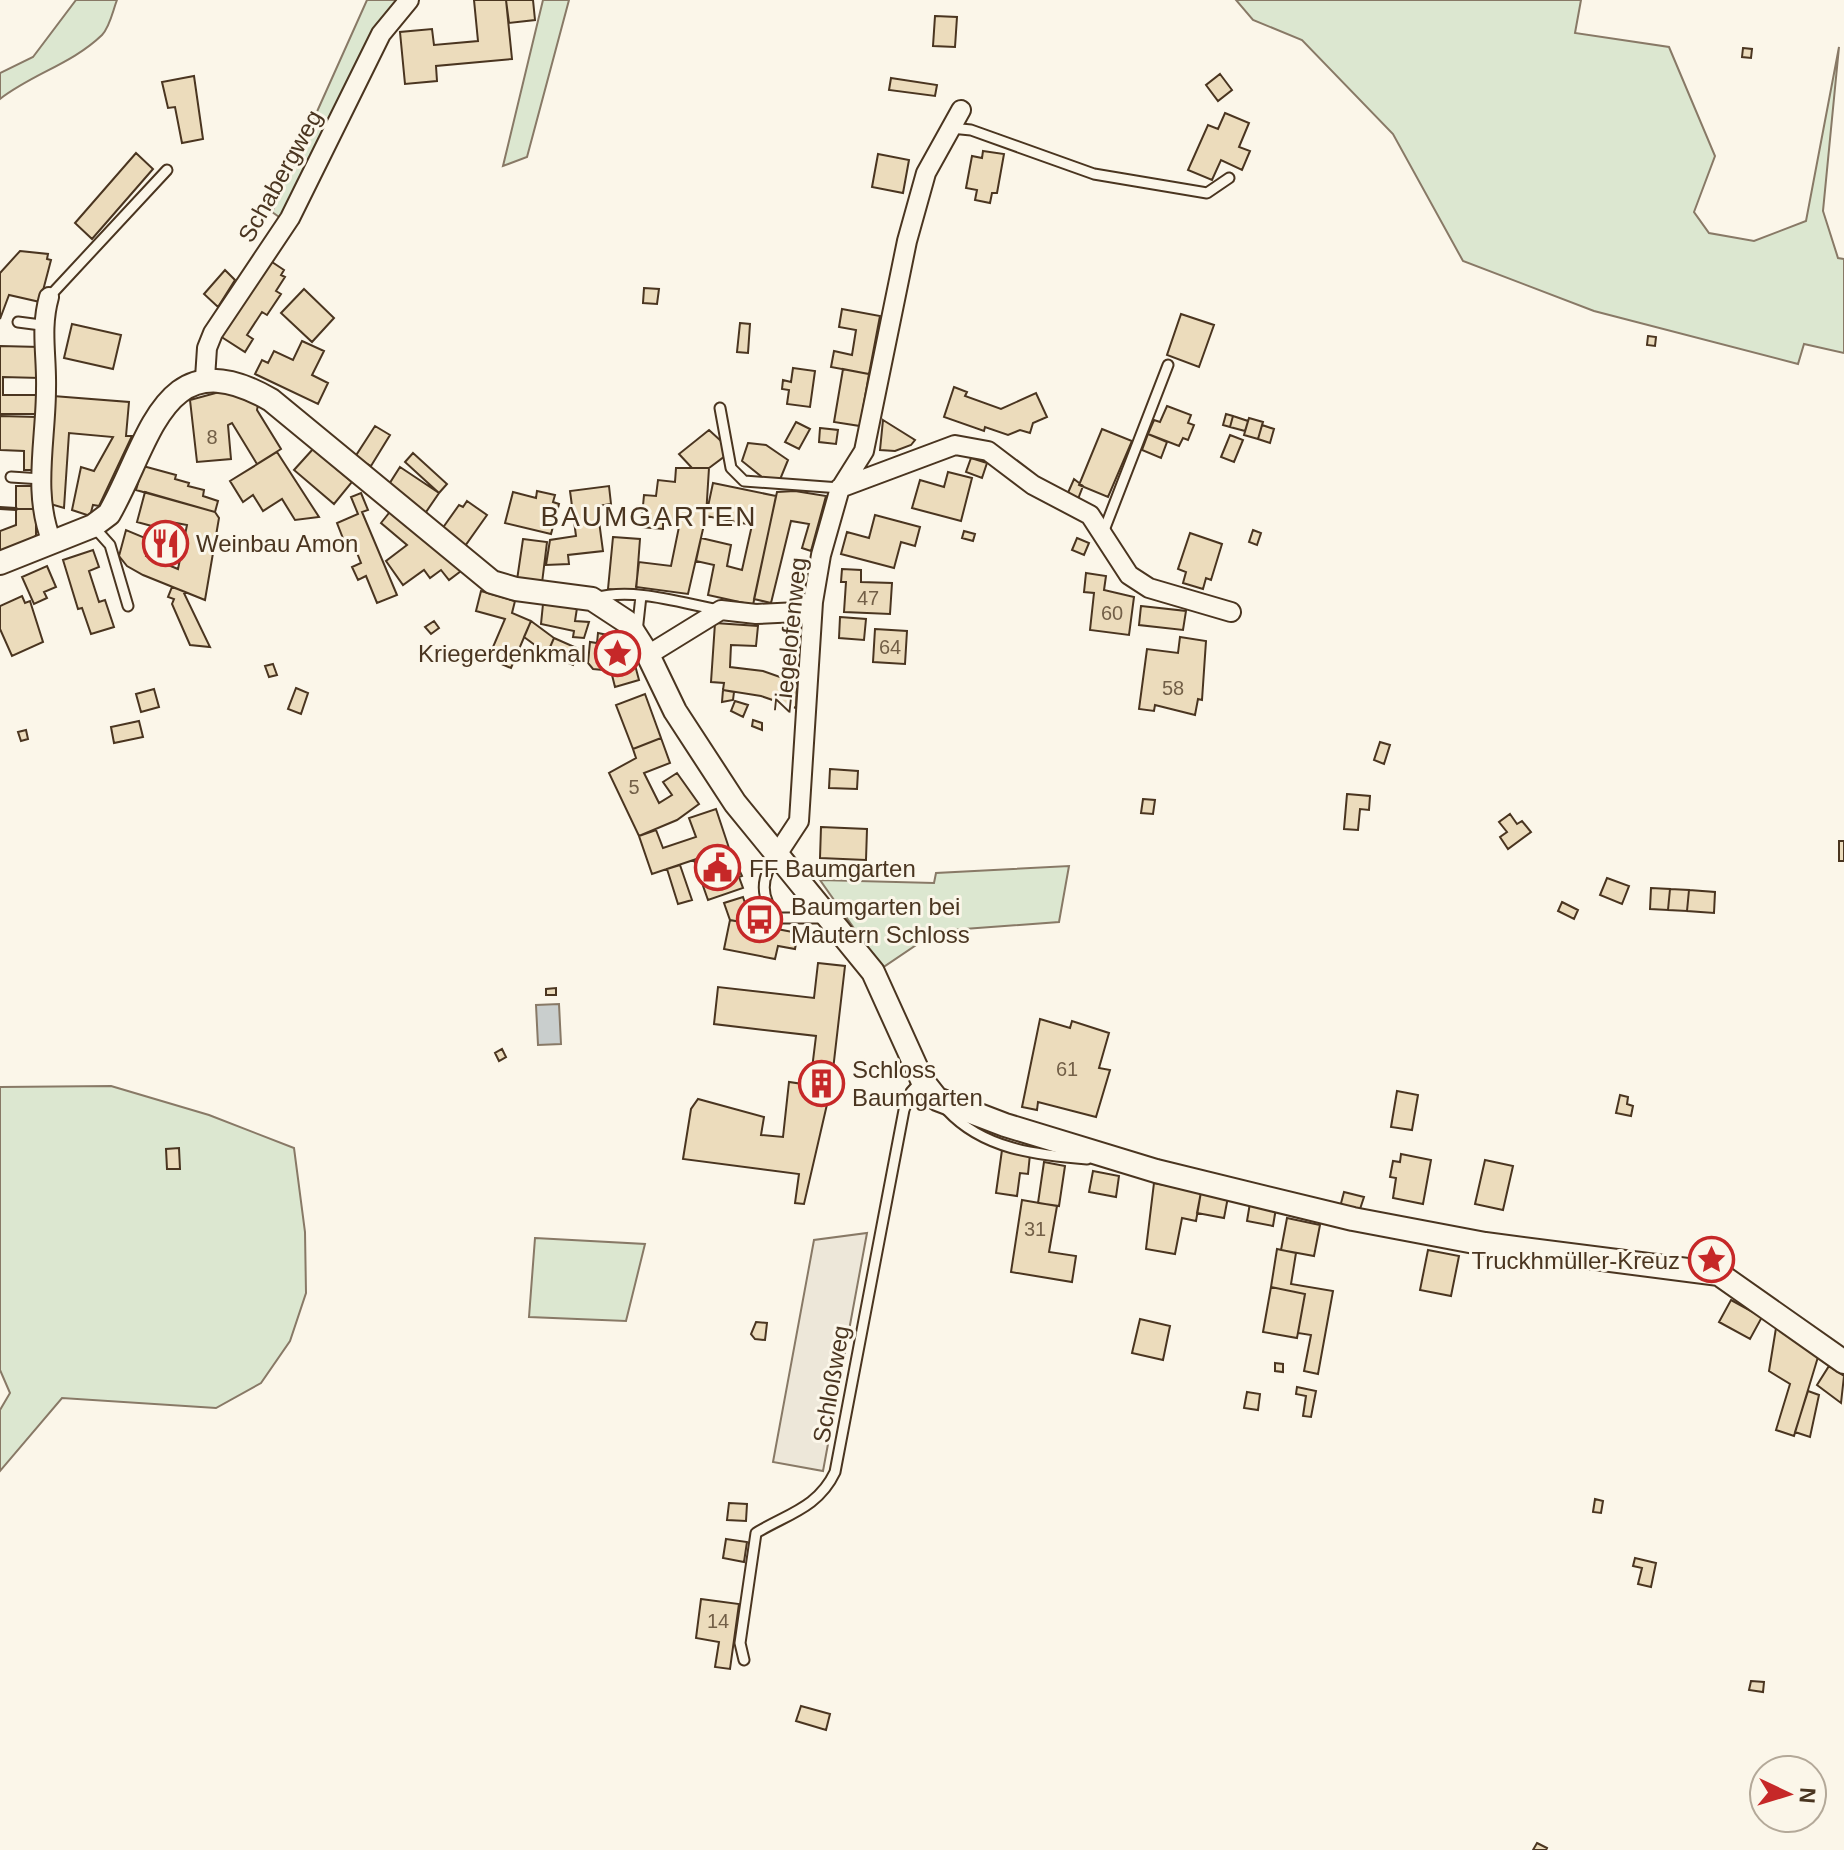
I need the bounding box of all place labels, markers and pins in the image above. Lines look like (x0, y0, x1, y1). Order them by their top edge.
restaurant icon: Weinbau Amon (141, 519, 189, 567)
place label: Weinbau Amon (196, 530, 358, 557)
place icon: Kriegerdenkmal (593, 629, 641, 677)
place label: Kriegerdenkmal (418, 640, 586, 667)
public building icon: FF Baumgarten (694, 844, 742, 892)
place label: FF Baumgarten (749, 855, 916, 882)
place label: Baumgarten bei Mautern Schloss (791, 893, 970, 948)
bus stop icon: Baumgarten bei Mautern Schloss (736, 896, 784, 944)
place label: Schloss Baumgarten (852, 1056, 983, 1111)
building icon: Schloss Baumgarten (797, 1059, 845, 1107)
place icon: Truckhmüller-Kreuz (1687, 1236, 1735, 1284)
place label: Truckhmüller-Kreuz (1472, 1247, 1680, 1274)

